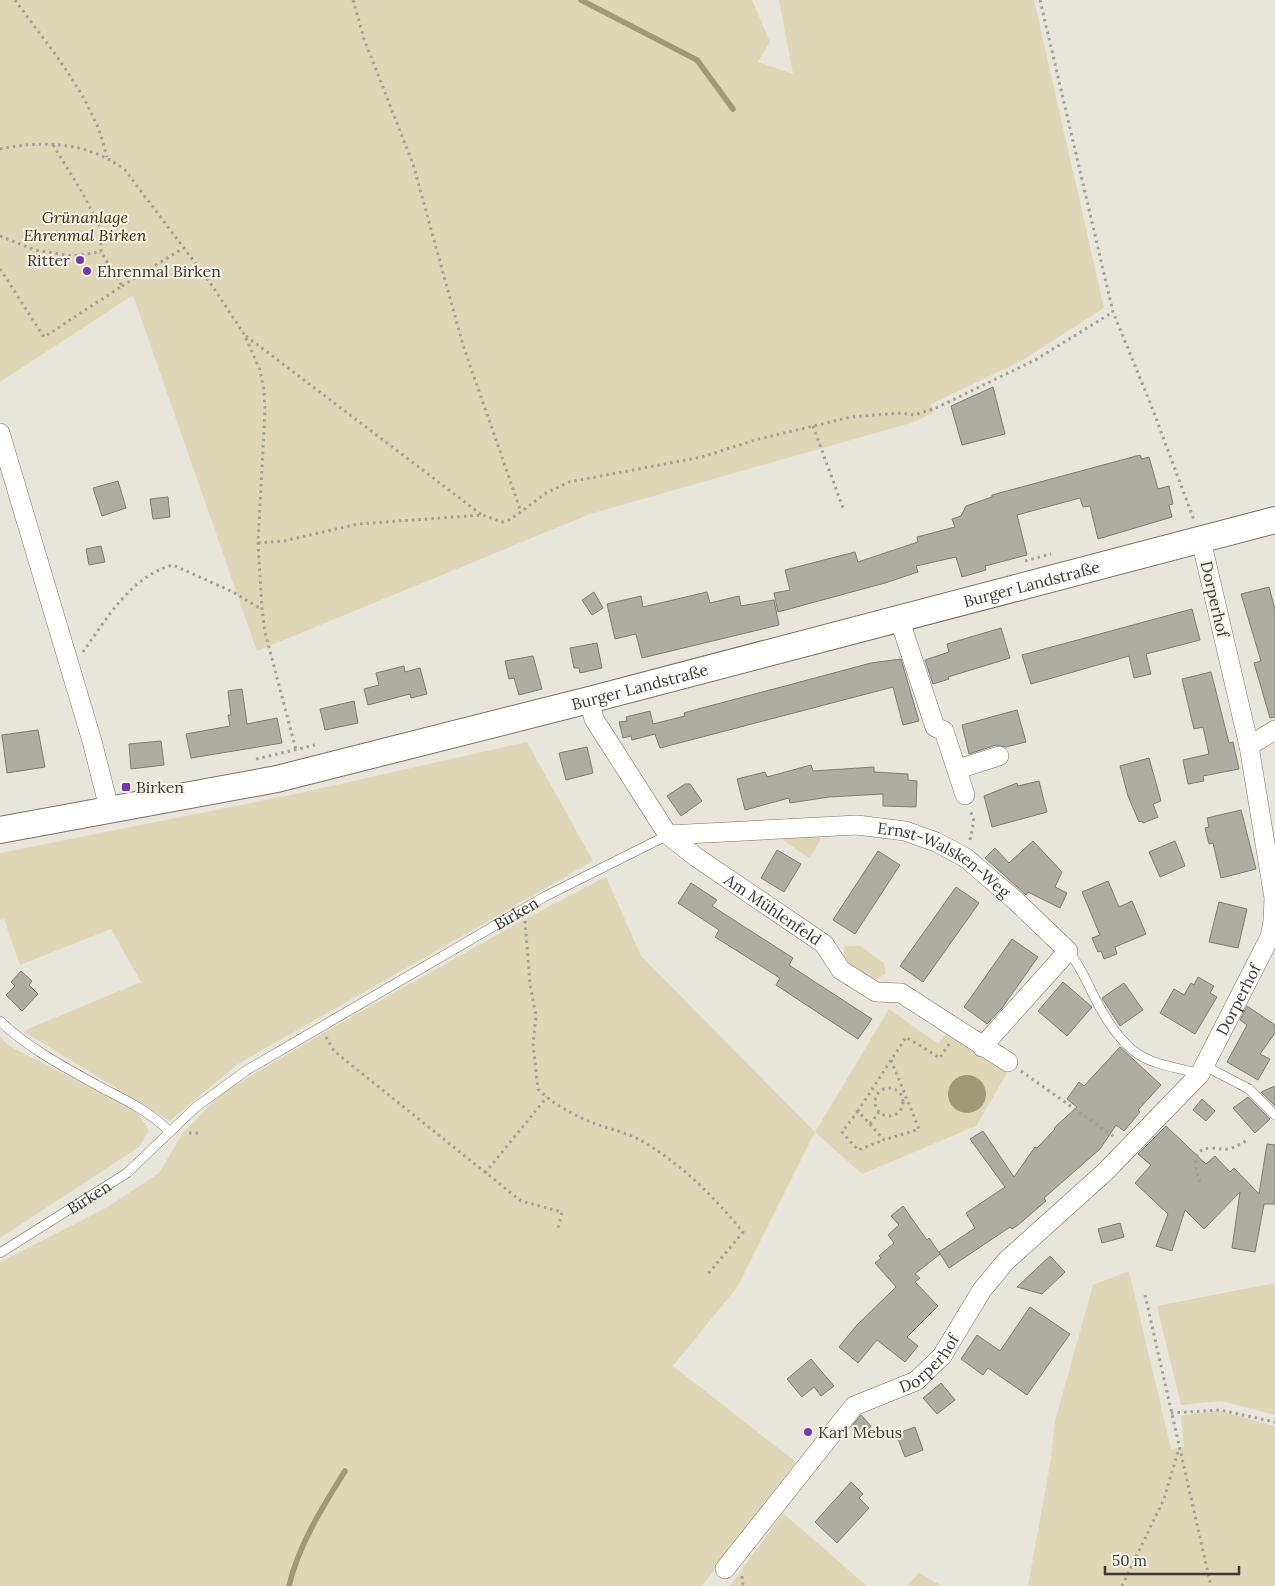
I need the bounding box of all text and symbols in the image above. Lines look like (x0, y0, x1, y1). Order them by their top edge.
park label: Grünanlage Ehrenmal Birken (23, 207, 147, 245)
place label: Ritter (27, 250, 70, 270)
marker: Ritter (74, 254, 86, 266)
place label: Ehrenmal Birken (97, 261, 221, 281)
marker: Ehrenmal Birken (81, 265, 93, 277)
street label: Burger Landstraße (961, 556, 1102, 611)
street label: Dorperhof (1197, 559, 1234, 641)
street label: Burger Landstraße (569, 659, 711, 714)
place label: Birken (136, 777, 184, 797)
marker: Birken (120, 781, 132, 793)
street label: Ernst-Walsken-Weg (876, 818, 1015, 902)
street label: Am Mühlenfeld (720, 869, 826, 950)
street label: Birken (490, 892, 542, 934)
street label: Dorperhof (1212, 959, 1265, 1039)
street label: Birken (63, 1176, 115, 1218)
street label: Dorperhof (896, 1329, 964, 1397)
place label: Karl Mebus (818, 1422, 902, 1442)
marker: Karl Mebus (802, 1426, 814, 1438)
scale bar (1105, 1544, 1239, 1576)
text: 50 m (1112, 1551, 1147, 1570)

